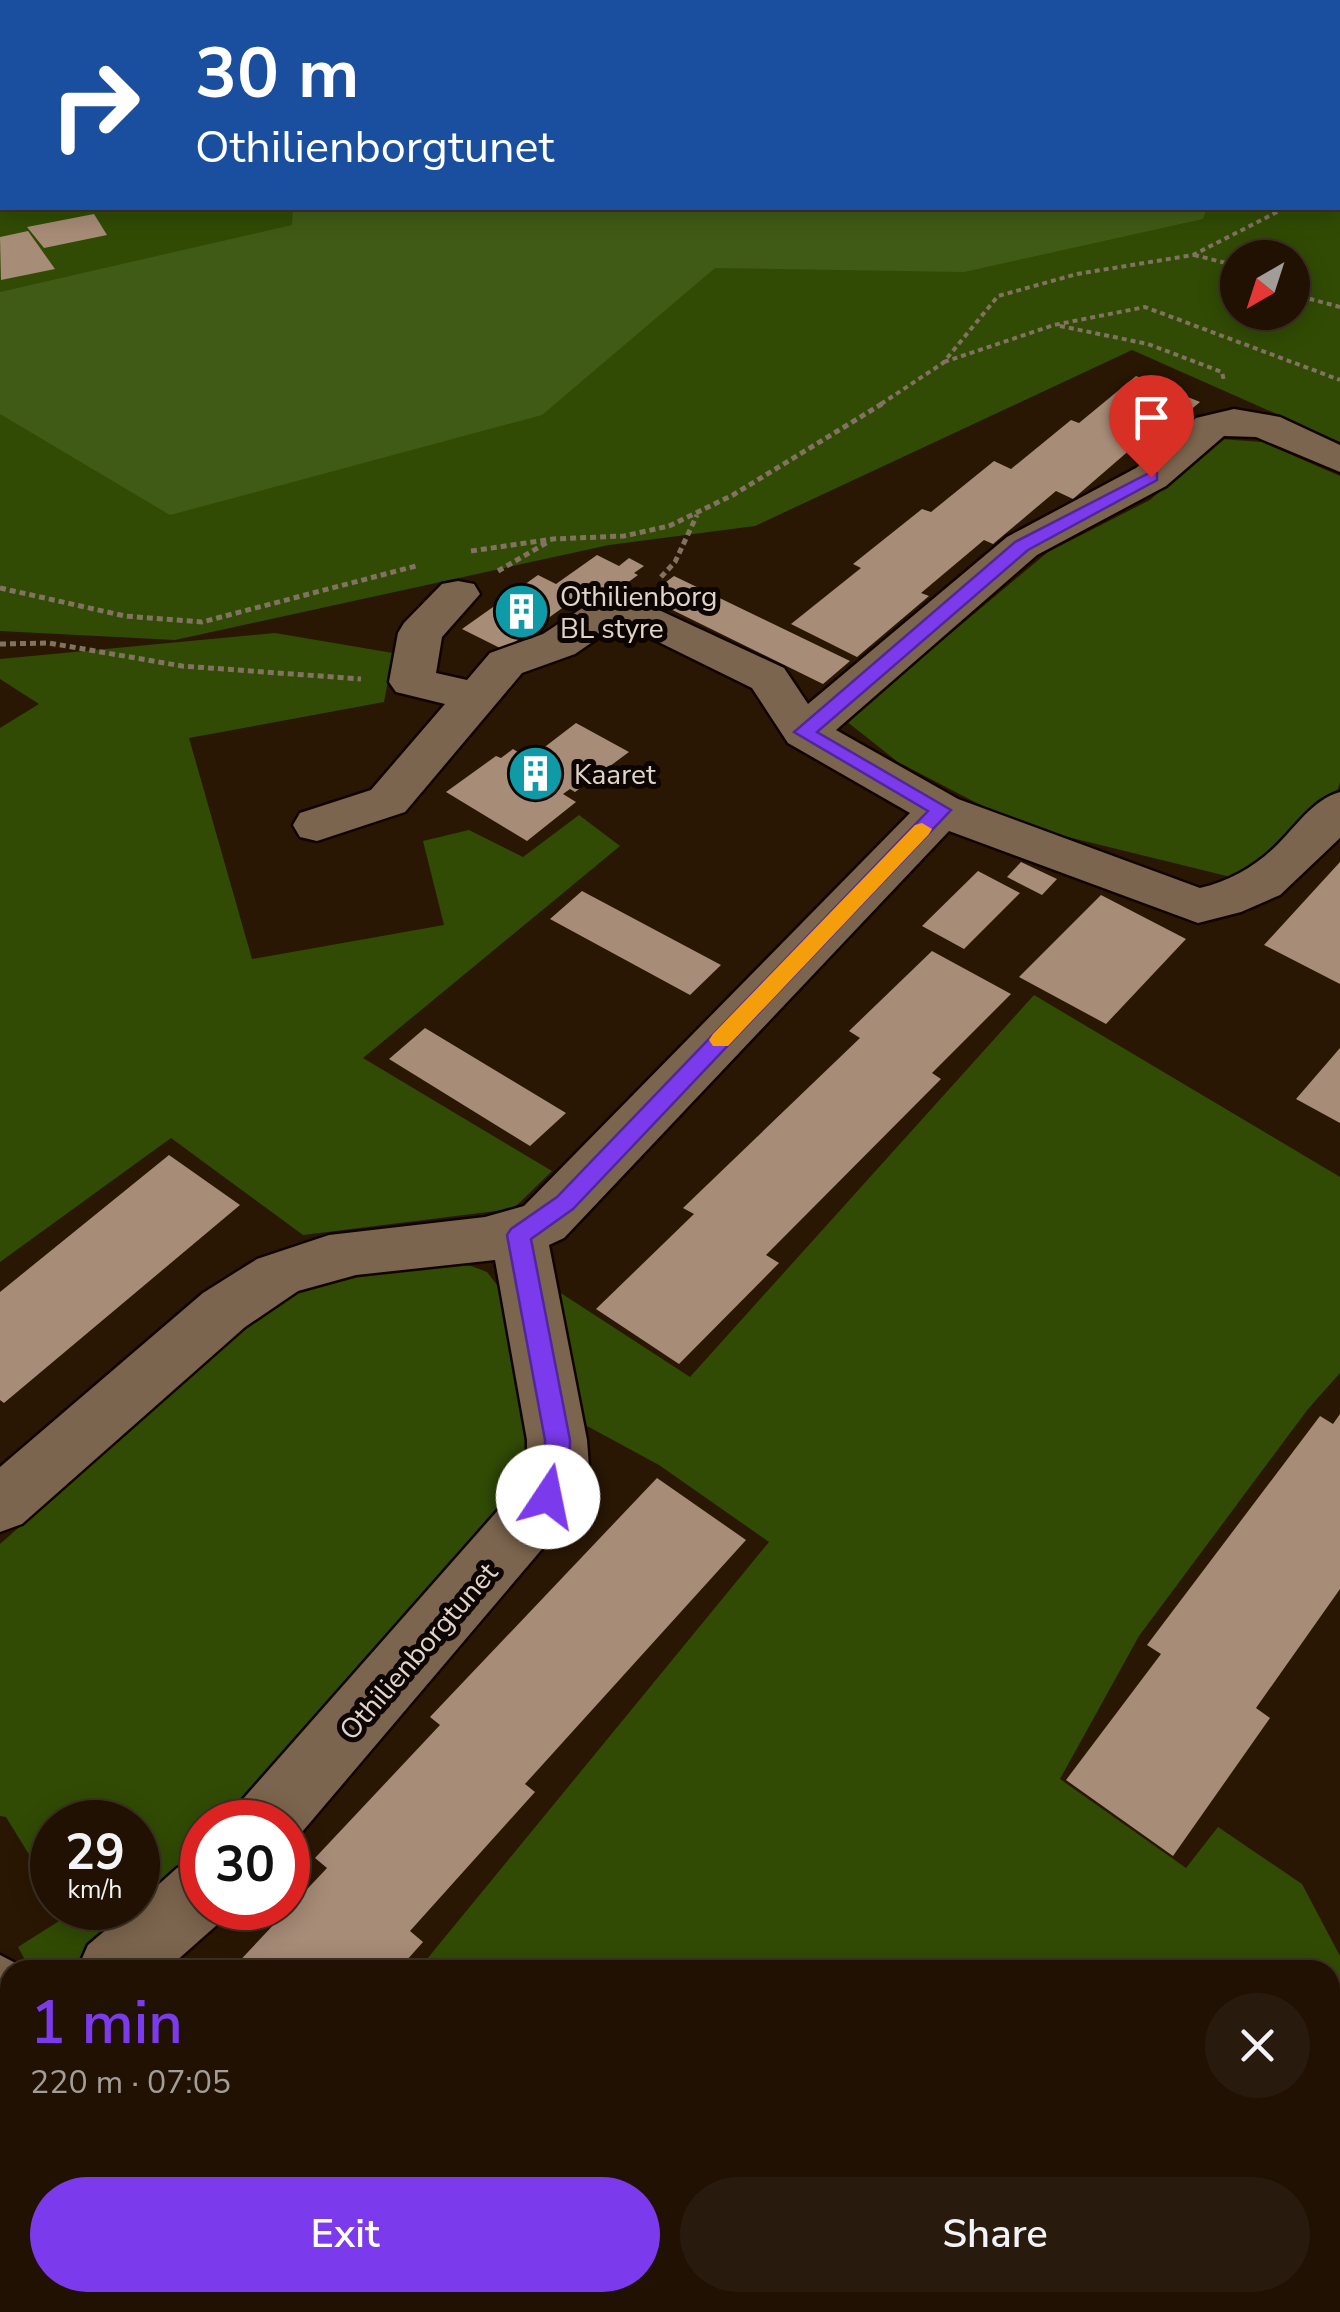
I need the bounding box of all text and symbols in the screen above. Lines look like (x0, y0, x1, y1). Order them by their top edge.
text: 30 m (195, 26, 359, 122)
icon: right (30, 40, 160, 170)
text: Othilienborgtunet (195, 117, 554, 178)
north arrow (1220, 240, 1310, 330)
map controls (1220, 240, 1310, 330)
pin (1109, 375, 1194, 478)
icon: arrive (1124, 390, 1179, 445)
place label: Othilienborg BL styre (560, 578, 717, 648)
building icon: Othilienborg BL styre (491, 582, 551, 642)
building icon: Kaaret (505, 744, 565, 804)
place label: Kaaret (574, 756, 656, 794)
position arrow (496, 1445, 600, 1549)
street label: Othilienborgtunet (331, 1555, 507, 1748)
speed limit sign: 30 (180, 1800, 310, 1930)
text: 29 (65, 1818, 125, 1887)
text: km/h (67, 1873, 123, 1907)
text: 1 min (30, 1982, 183, 2064)
button: close (1205, 1993, 1310, 2098)
text: 220 m · 07:05 (30, 2061, 231, 2104)
button: Exit (30, 2177, 660, 2292)
button: Share (680, 2177, 1310, 2292)

